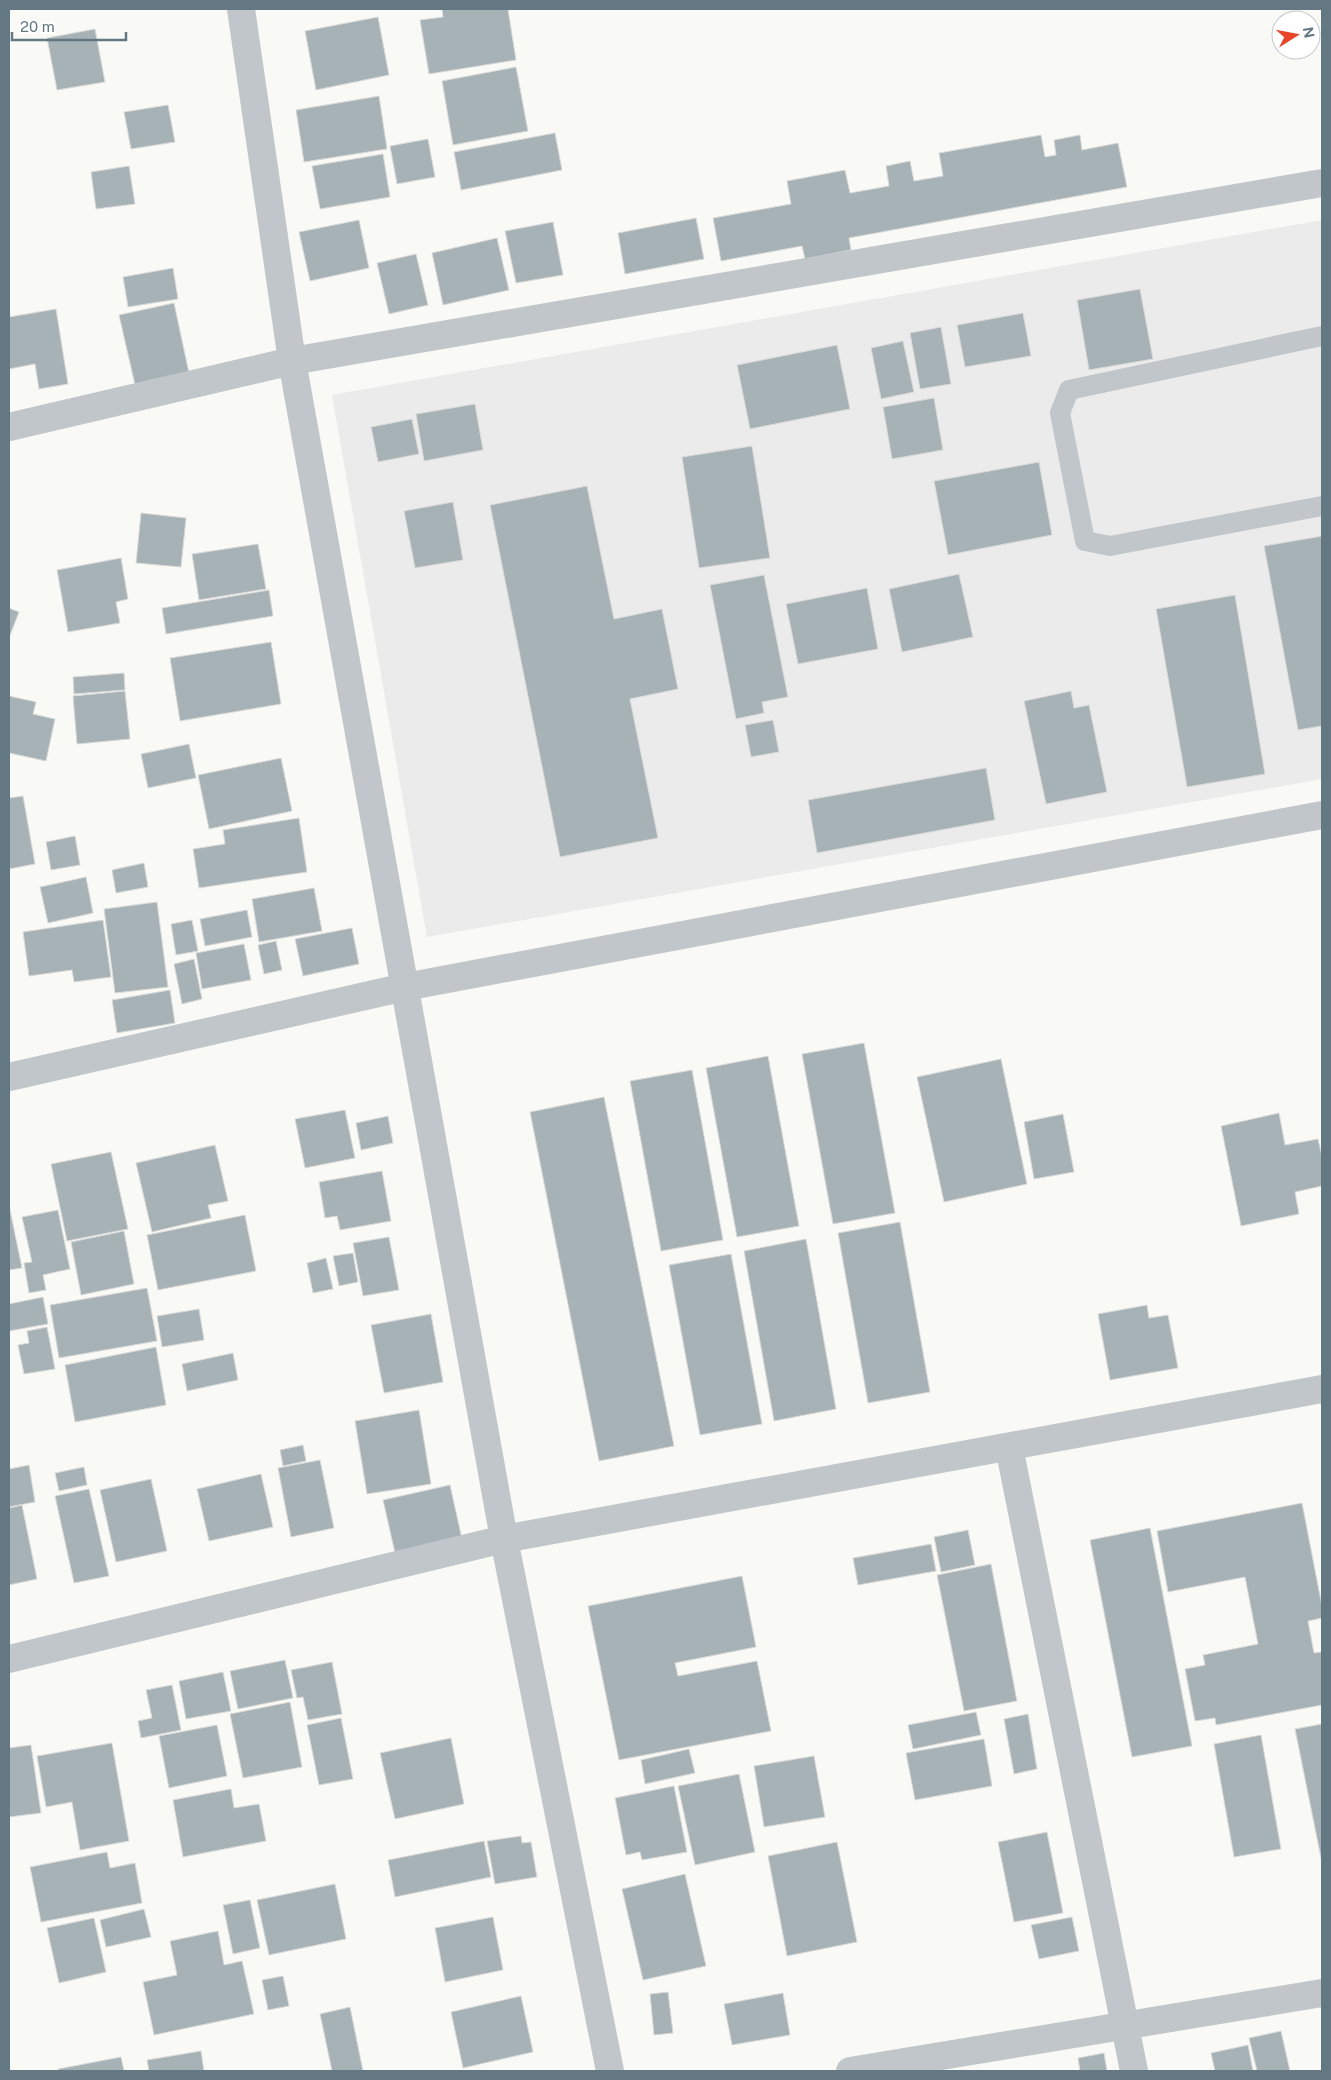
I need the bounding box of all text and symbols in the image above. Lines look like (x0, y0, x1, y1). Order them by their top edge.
scale bar (12, 10, 126, 42)
north arrow (1271, 10, 1321, 60)
text: 20 m (20, 18, 55, 35)
text: N (1300, 26, 1318, 39)

